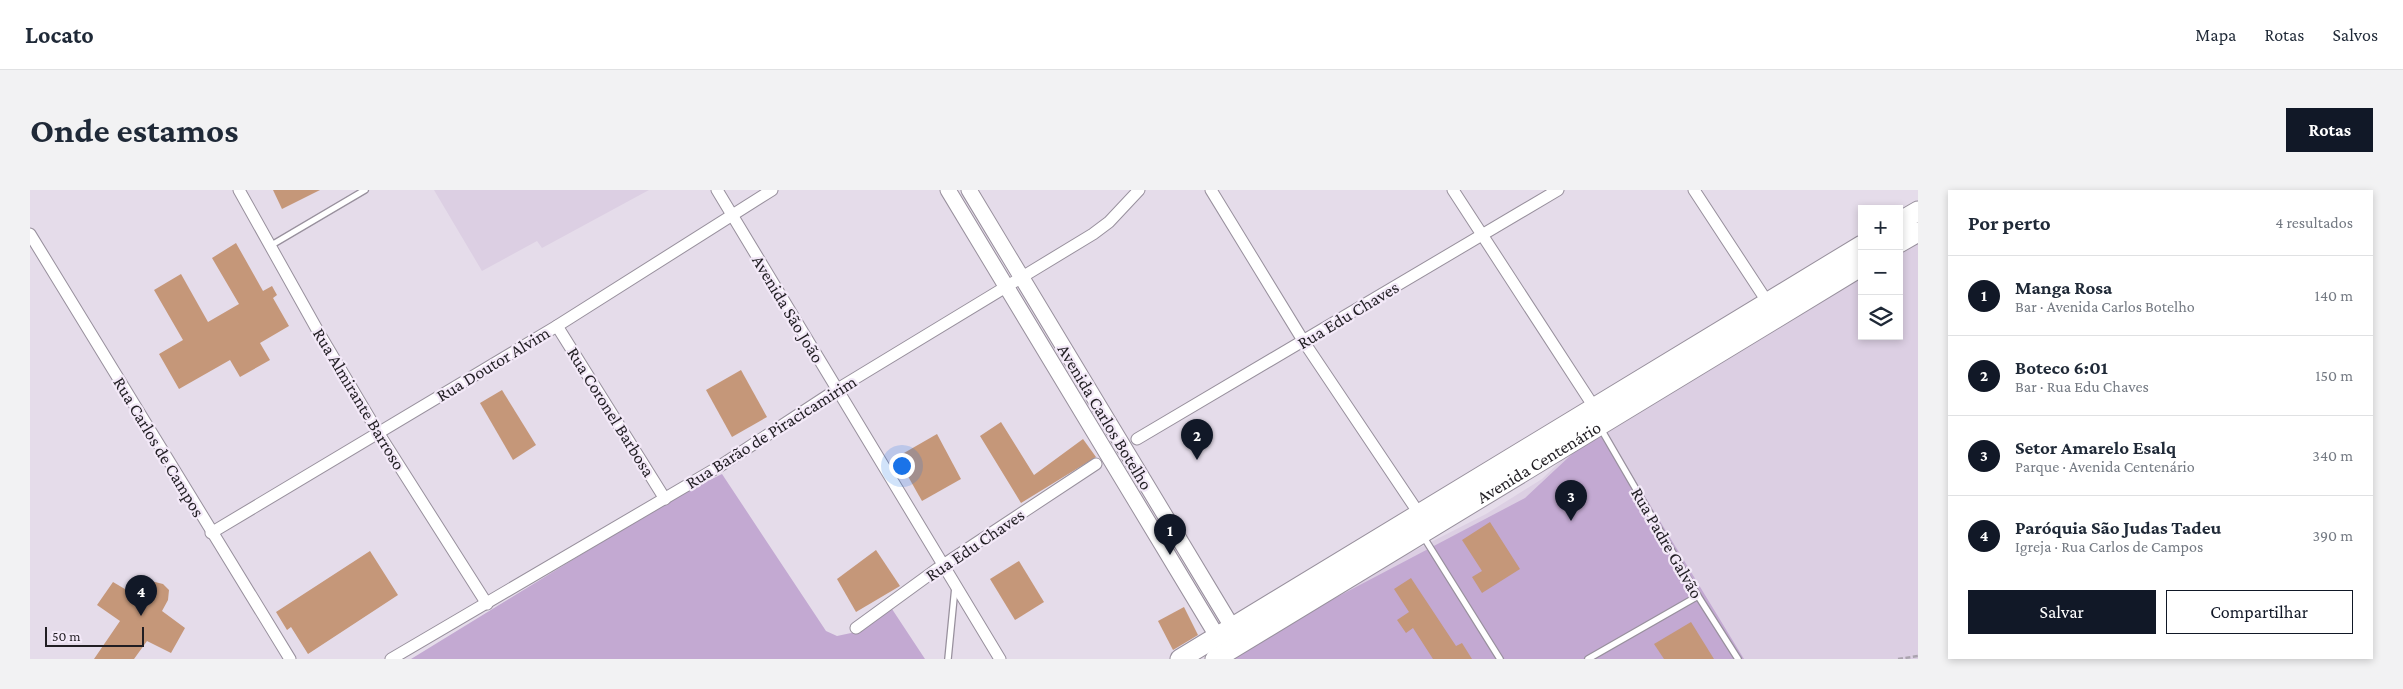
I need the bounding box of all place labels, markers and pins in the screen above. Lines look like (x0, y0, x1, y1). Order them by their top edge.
pin: 2 (1181, 419, 1213, 460)
pin: 3 (1555, 480, 1587, 521)
pin: 1 (1154, 514, 1186, 555)
pin: 4 (125, 575, 157, 616)

